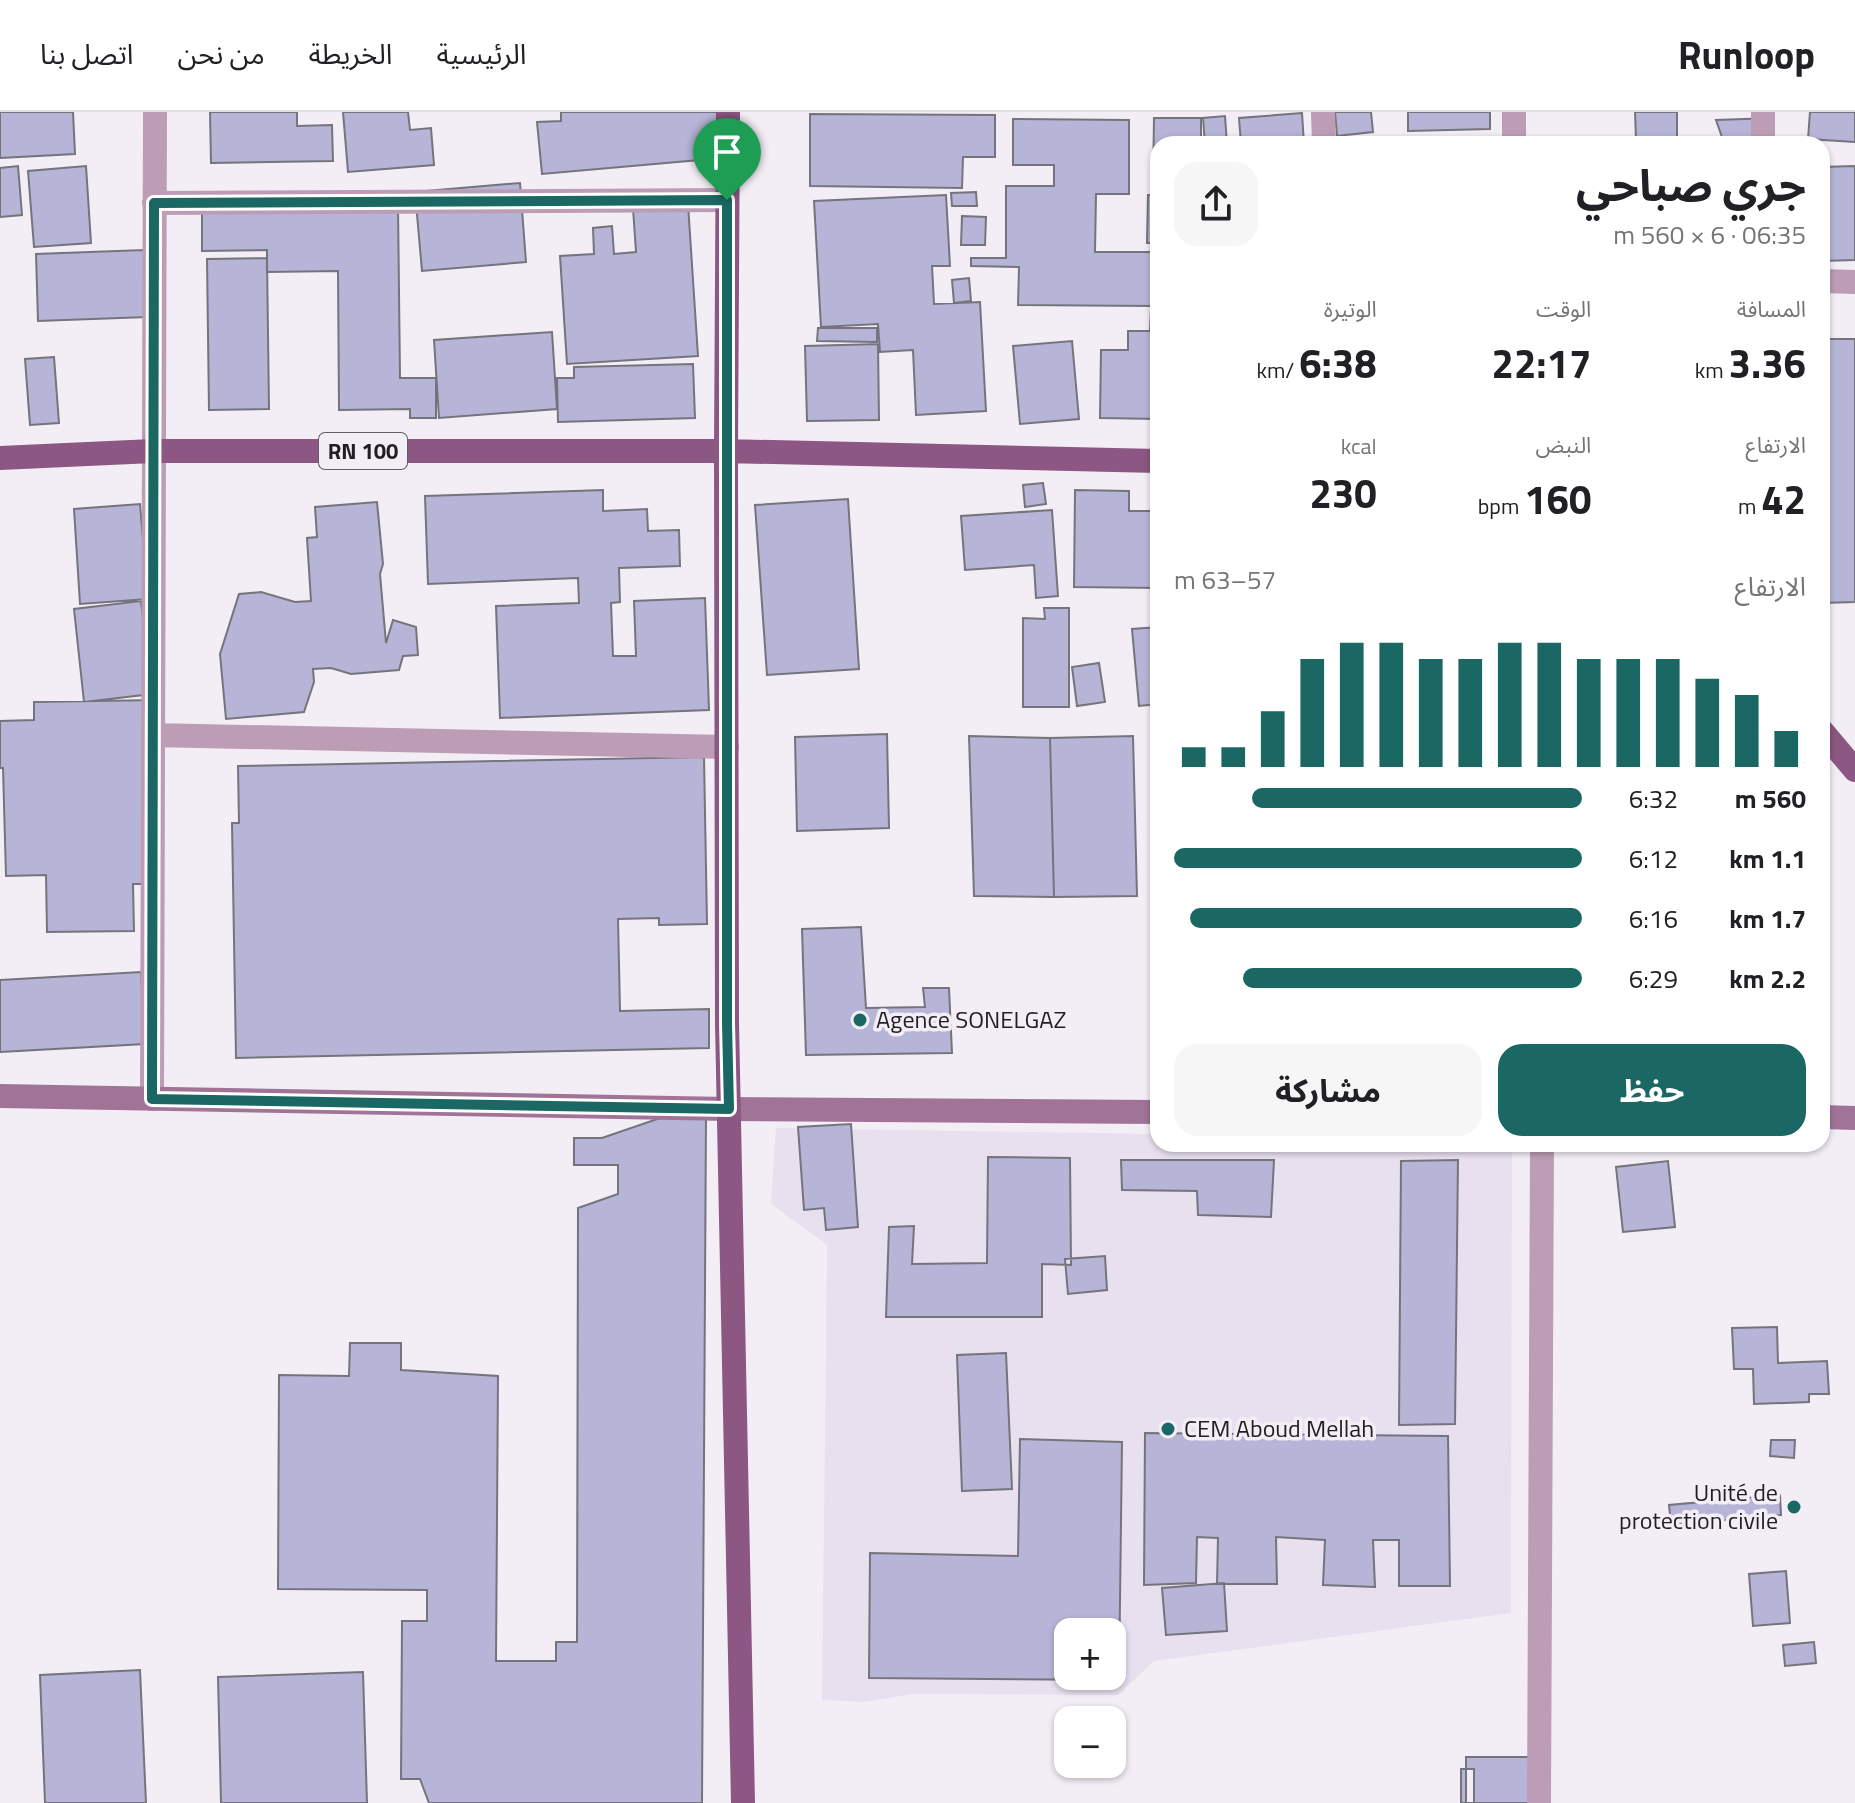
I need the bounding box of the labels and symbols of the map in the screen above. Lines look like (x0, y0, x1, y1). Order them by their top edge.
pin (693, 118, 761, 200)
road number: RN 100 (319, 433, 407, 469)
place label: Agence SONELGAZ (876, 1001, 1066, 1037)
marker: Agence SONELGAZ (851, 1011, 869, 1029)
place label: CEM Aboud Mellah (1184, 1410, 1374, 1446)
marker: CEM Aboud Mellah (1159, 1420, 1177, 1438)
place label: Unité de protection civile (1619, 1474, 1778, 1538)
marker: Unité de protection civile (1785, 1498, 1803, 1516)

